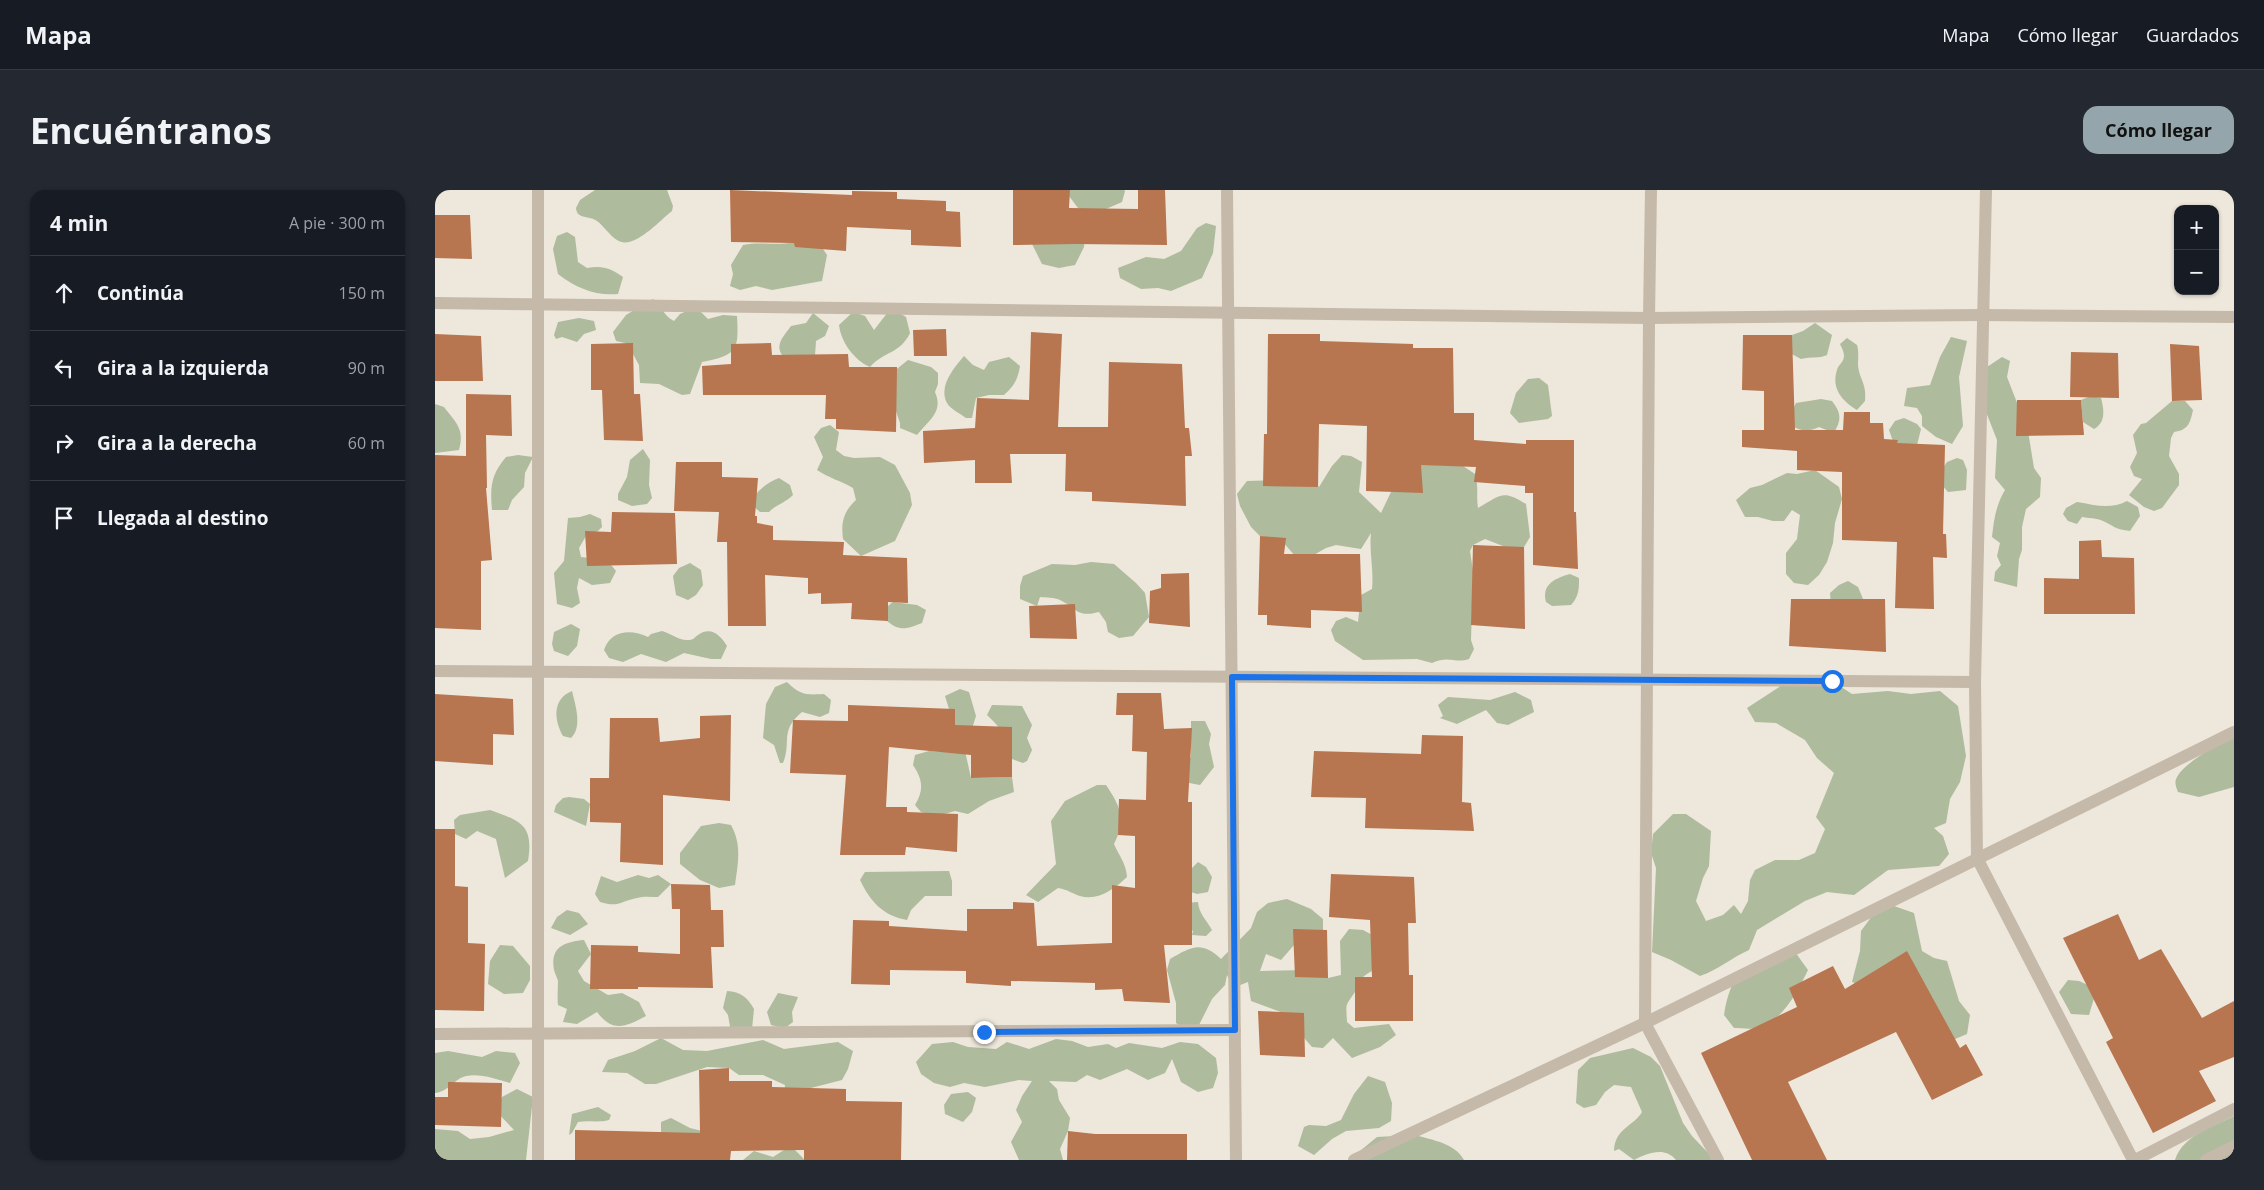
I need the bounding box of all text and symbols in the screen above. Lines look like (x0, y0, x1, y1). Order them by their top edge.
text: Mapa (25, 18, 92, 51)
text: Mapa (1942, 23, 1989, 47)
text: Cómo llegar (2017, 23, 2118, 47)
text: Guardados (2146, 23, 2239, 47)
button: Cómo llegar (2083, 106, 2234, 154)
text: Encuéntranos (30, 107, 272, 154)
map controls (2174, 205, 2219, 295)
button: + (2174, 205, 2219, 250)
text: 4 min (50, 209, 108, 237)
text: A pie · 300 m (289, 212, 385, 234)
button: − (2174, 250, 2219, 295)
icon: ahead (50, 279, 78, 307)
text: Continúa (97, 280, 184, 306)
text: 150 m (339, 282, 385, 304)
icon: left (50, 354, 78, 382)
text: Gira a la izquierda (97, 355, 269, 381)
text: 90 m (348, 357, 385, 379)
icon: right (50, 429, 78, 457)
text: Gira a la derecha (97, 430, 257, 456)
text: 60 m (348, 432, 385, 454)
icon: arrive (50, 504, 78, 532)
text: Llegada al destino (97, 505, 269, 531)
route start (1821, 670, 1844, 693)
route end (973, 1021, 996, 1044)

